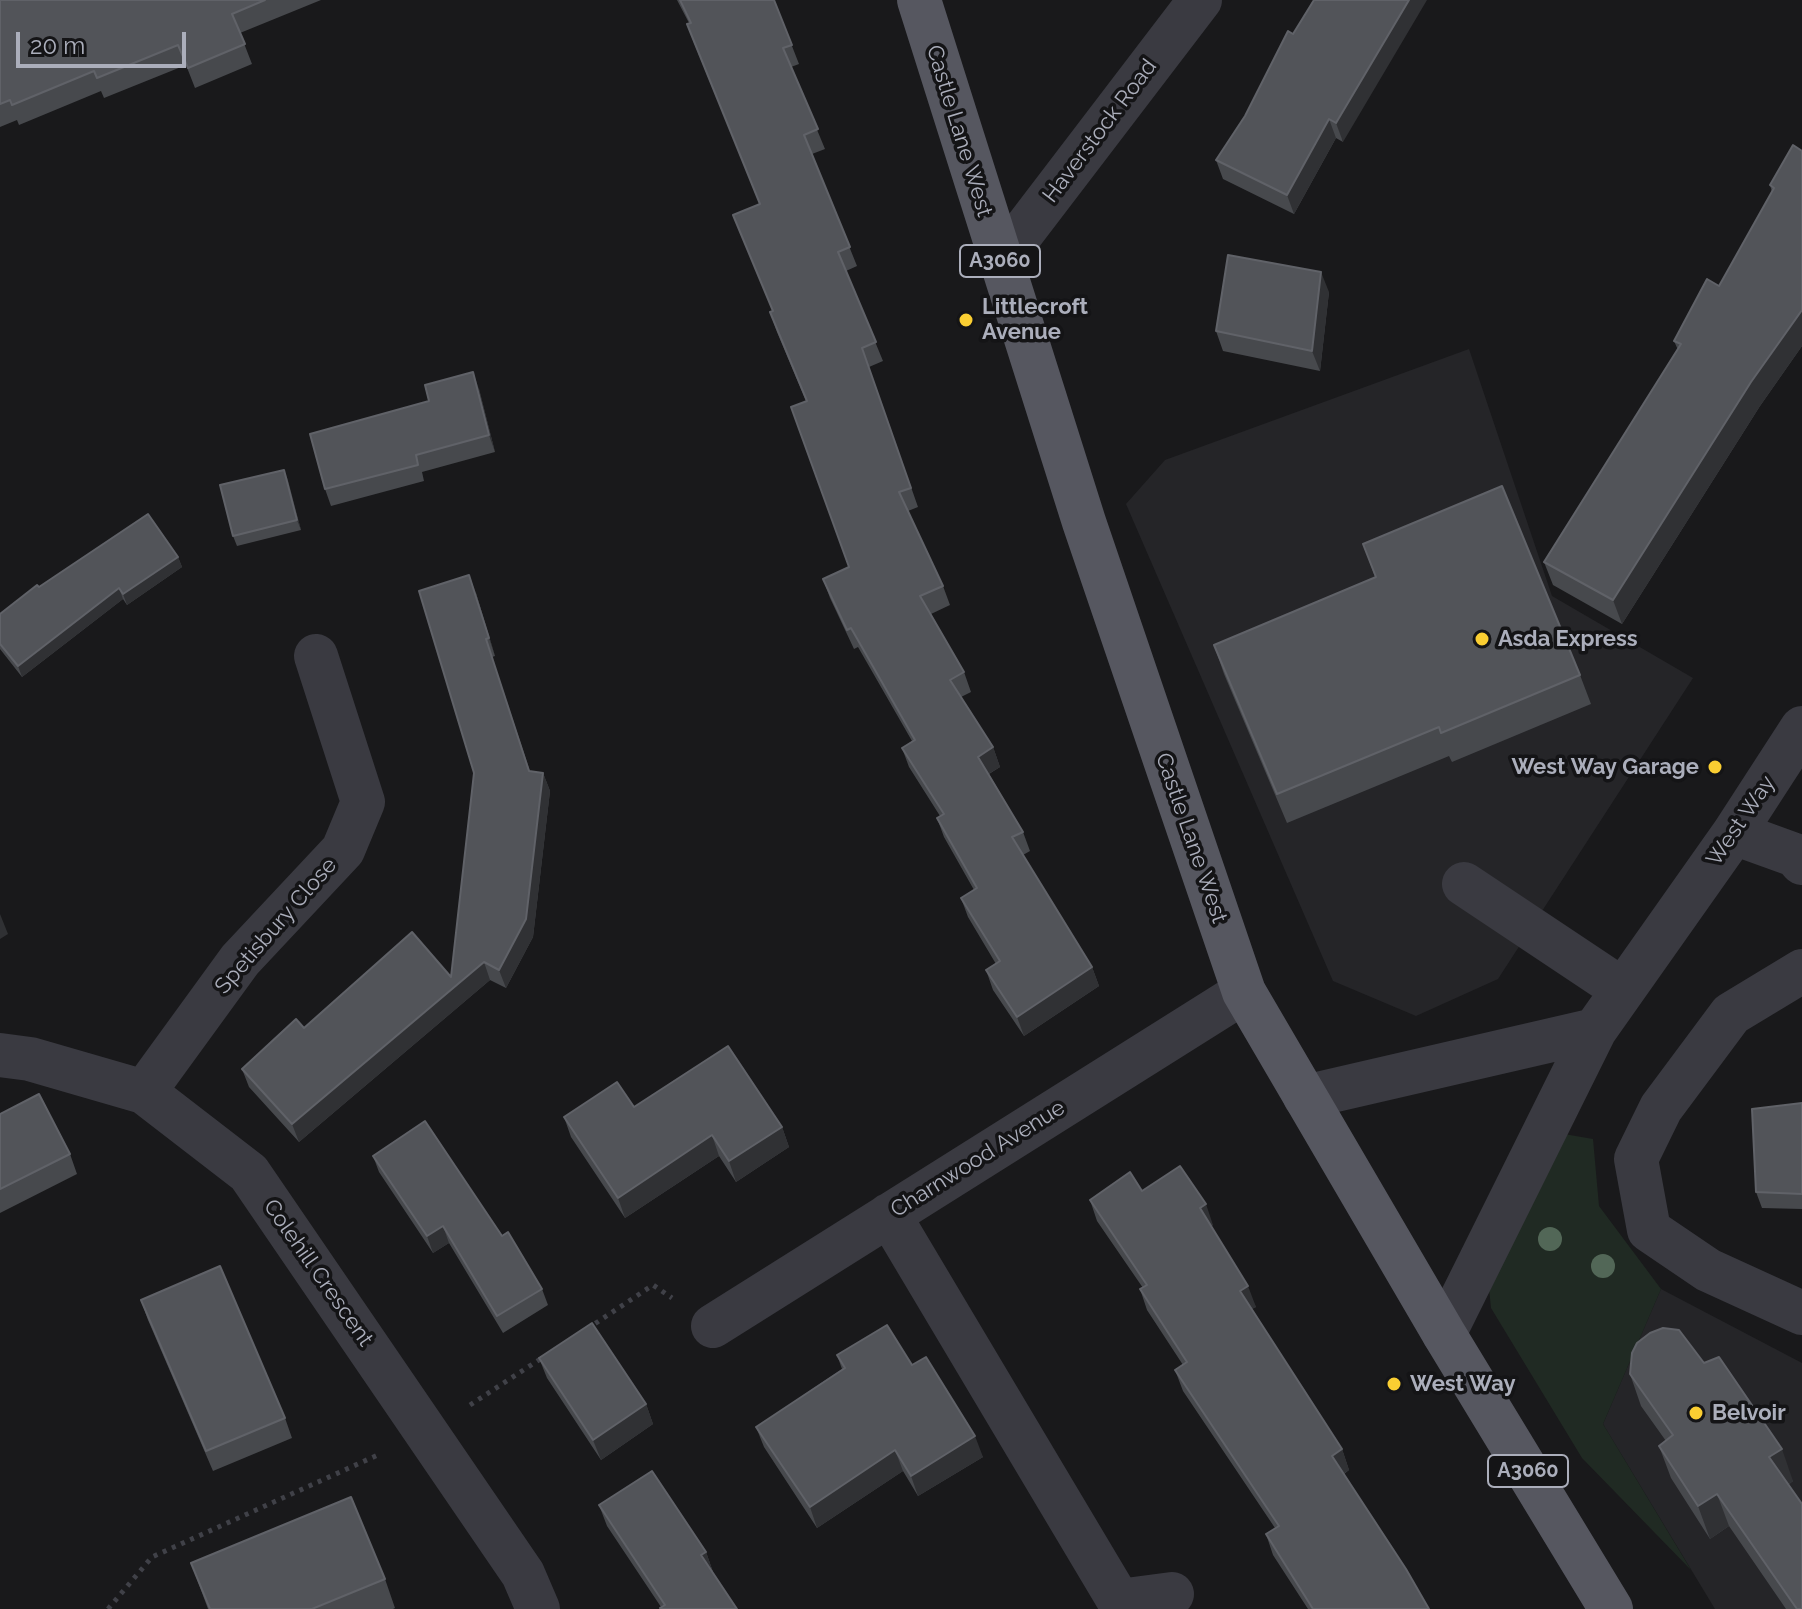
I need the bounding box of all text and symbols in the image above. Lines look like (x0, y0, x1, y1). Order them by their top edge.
scale bar (20, 16, 190, 66)
text: 20 m (30, 31, 85, 60)
street label: Castle Lane West (920, 42, 998, 220)
street label: Haverstock Road (1037, 54, 1163, 208)
road number: A3060 (960, 245, 1040, 277)
place label: Littlecroft Avenue (982, 294, 1088, 346)
marker: Littlecroft Avenue (957, 311, 975, 329)
place label: Asda Express (1498, 626, 1638, 652)
marker: Asda Express (1473, 630, 1491, 648)
street label: Castle Lane West (1150, 749, 1232, 927)
place label: West Way Garage (1511, 754, 1699, 780)
marker: West Way Garage (1706, 758, 1724, 776)
street label: West Way (1701, 771, 1781, 871)
street label: Spetisbury Close (210, 852, 342, 1000)
street label: Charnwood Avenue (886, 1095, 1070, 1223)
street label: Colehill Crescent (258, 1194, 378, 1352)
place label: West Way (1410, 1371, 1516, 1397)
marker: West Way (1385, 1375, 1403, 1393)
place label: Belvoir (1712, 1400, 1786, 1426)
marker: Belvoir (1687, 1404, 1705, 1422)
road number: A3060 (1488, 1455, 1568, 1487)

